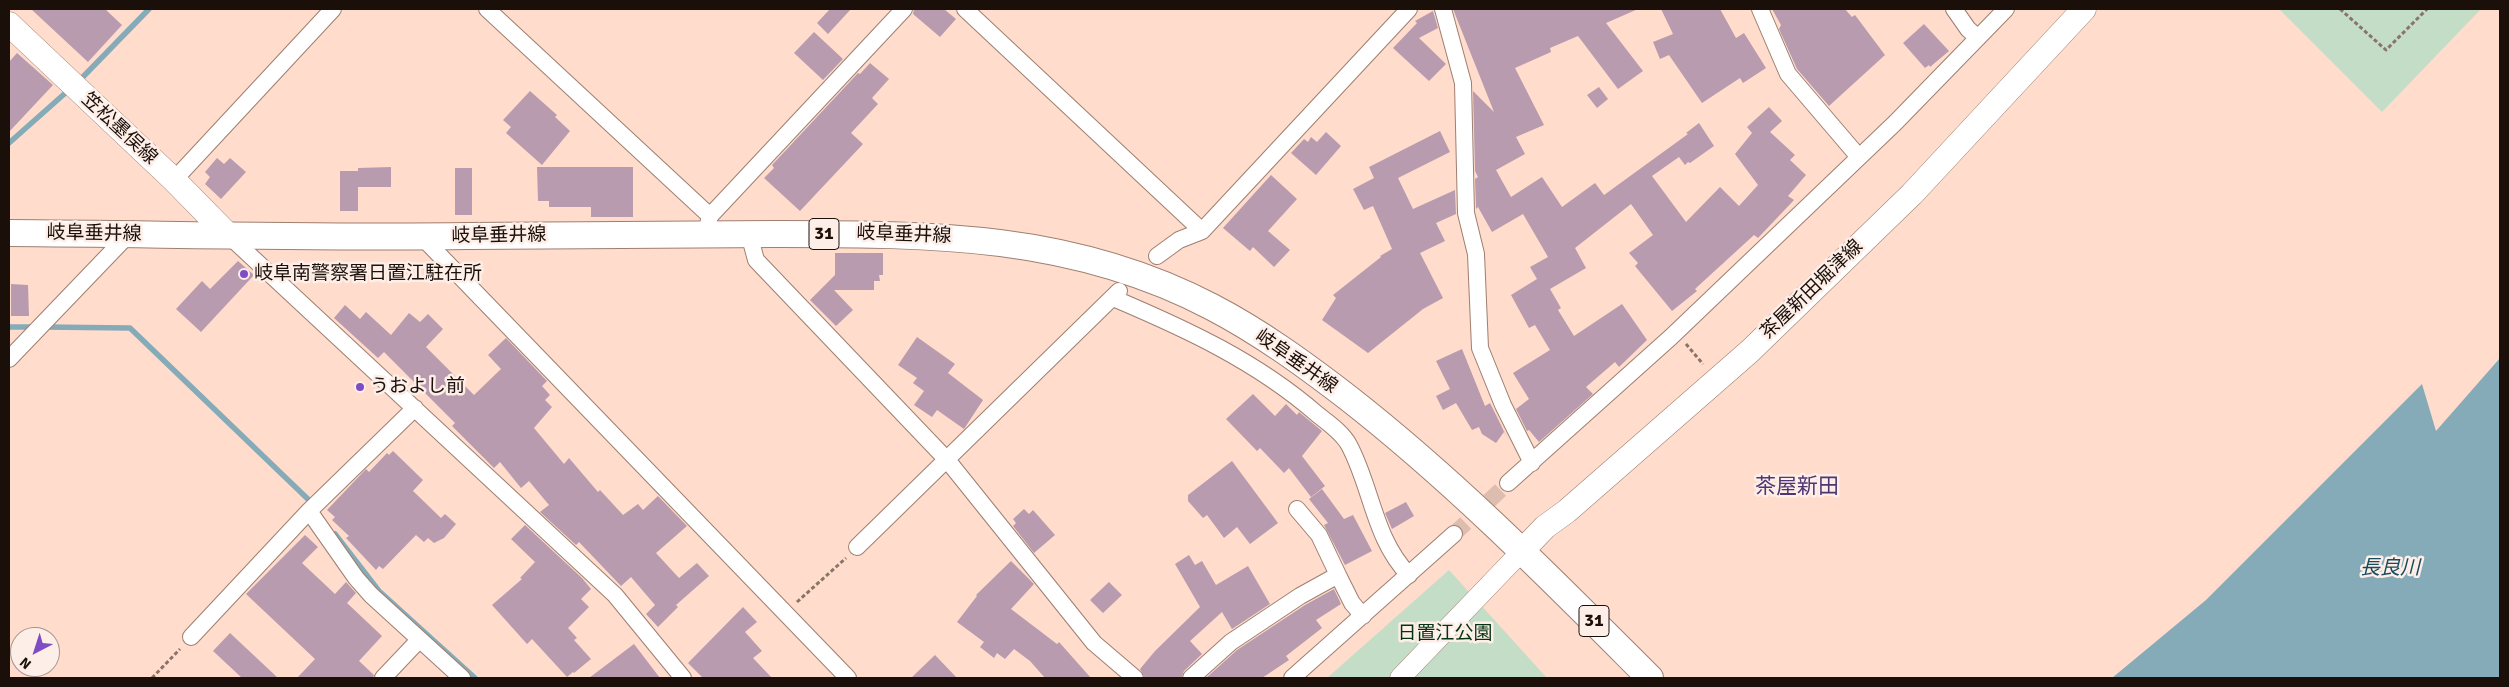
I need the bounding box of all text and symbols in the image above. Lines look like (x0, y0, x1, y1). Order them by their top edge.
street label: 笠松墨俣線 (76, 88, 162, 170)
road number: 31 (809, 218, 839, 250)
street label: 岐阜垂井線 (46, 222, 142, 246)
street label: 岐阜垂井線 (856, 222, 952, 248)
street label: 岐阜垂井線 (451, 224, 547, 248)
street label: 茶屋新田堀津線 (1756, 236, 1868, 344)
place label: 岐阜南警察署日置江駐在所 (254, 263, 482, 285)
marker: 岐阜南警察署日置江駐在所 (238, 268, 250, 280)
street label: 岐阜垂井線 (1251, 325, 1341, 399)
place label: うおよし前 (370, 376, 465, 398)
marker: うおよし前 (354, 381, 366, 393)
district label: 茶屋新田 (1755, 474, 1839, 500)
water label: 長良川 (2360, 557, 2420, 581)
road number: 31 (1579, 606, 1609, 636)
park label: 日置江公園 (1398, 623, 1492, 645)
north arrow (10, 627, 60, 677)
text: N (16, 653, 35, 673)

